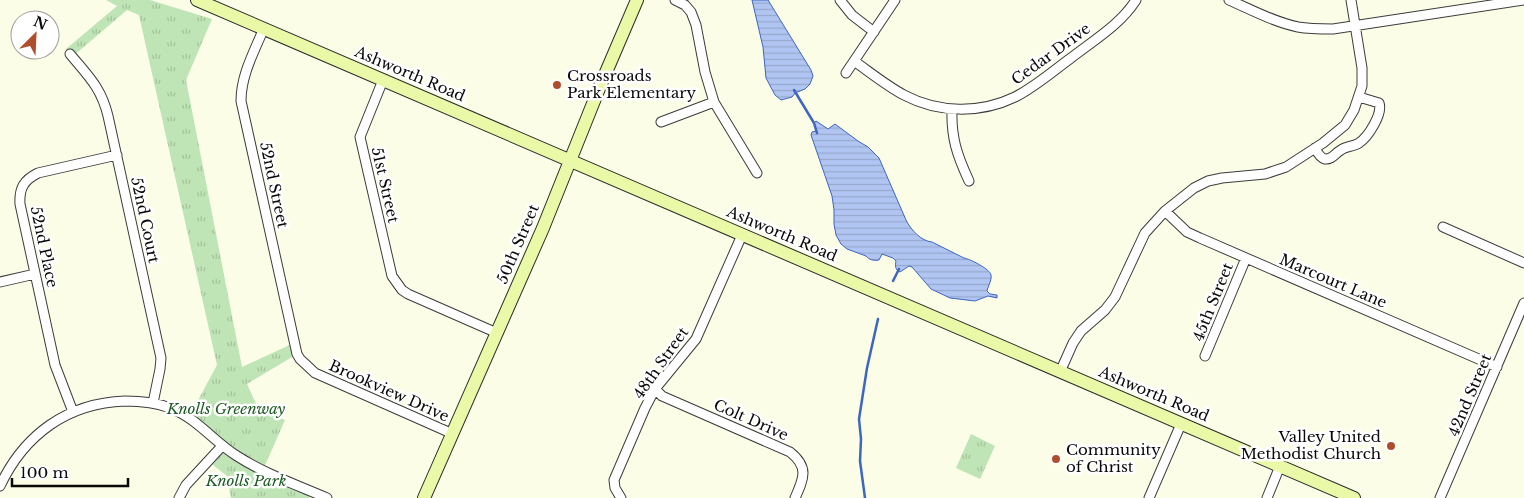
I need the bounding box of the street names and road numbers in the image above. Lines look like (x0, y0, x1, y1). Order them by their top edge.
street label: Cedar Drive (1007, 19, 1094, 89)
street label: Ashworth Road (351, 41, 468, 105)
street label: 52nd Street (256, 140, 293, 230)
street label: 51st Street (368, 145, 403, 225)
street label: 52nd Court (127, 175, 164, 265)
street label: 50th Street (492, 201, 543, 286)
street label: Ashworth Road (723, 201, 840, 265)
street label: 52nd Place (27, 204, 62, 289)
street label: Marcourt Lane (1277, 249, 1390, 312)
street label: 45th Street (1188, 260, 1237, 344)
street label: 48th Street (629, 323, 692, 402)
street label: 42nd Street (1444, 350, 1496, 439)
street label: Brookview Drive (326, 356, 452, 426)
street label: Ashworth Road (1095, 361, 1212, 425)
street label: Colt Drive (711, 395, 791, 444)

